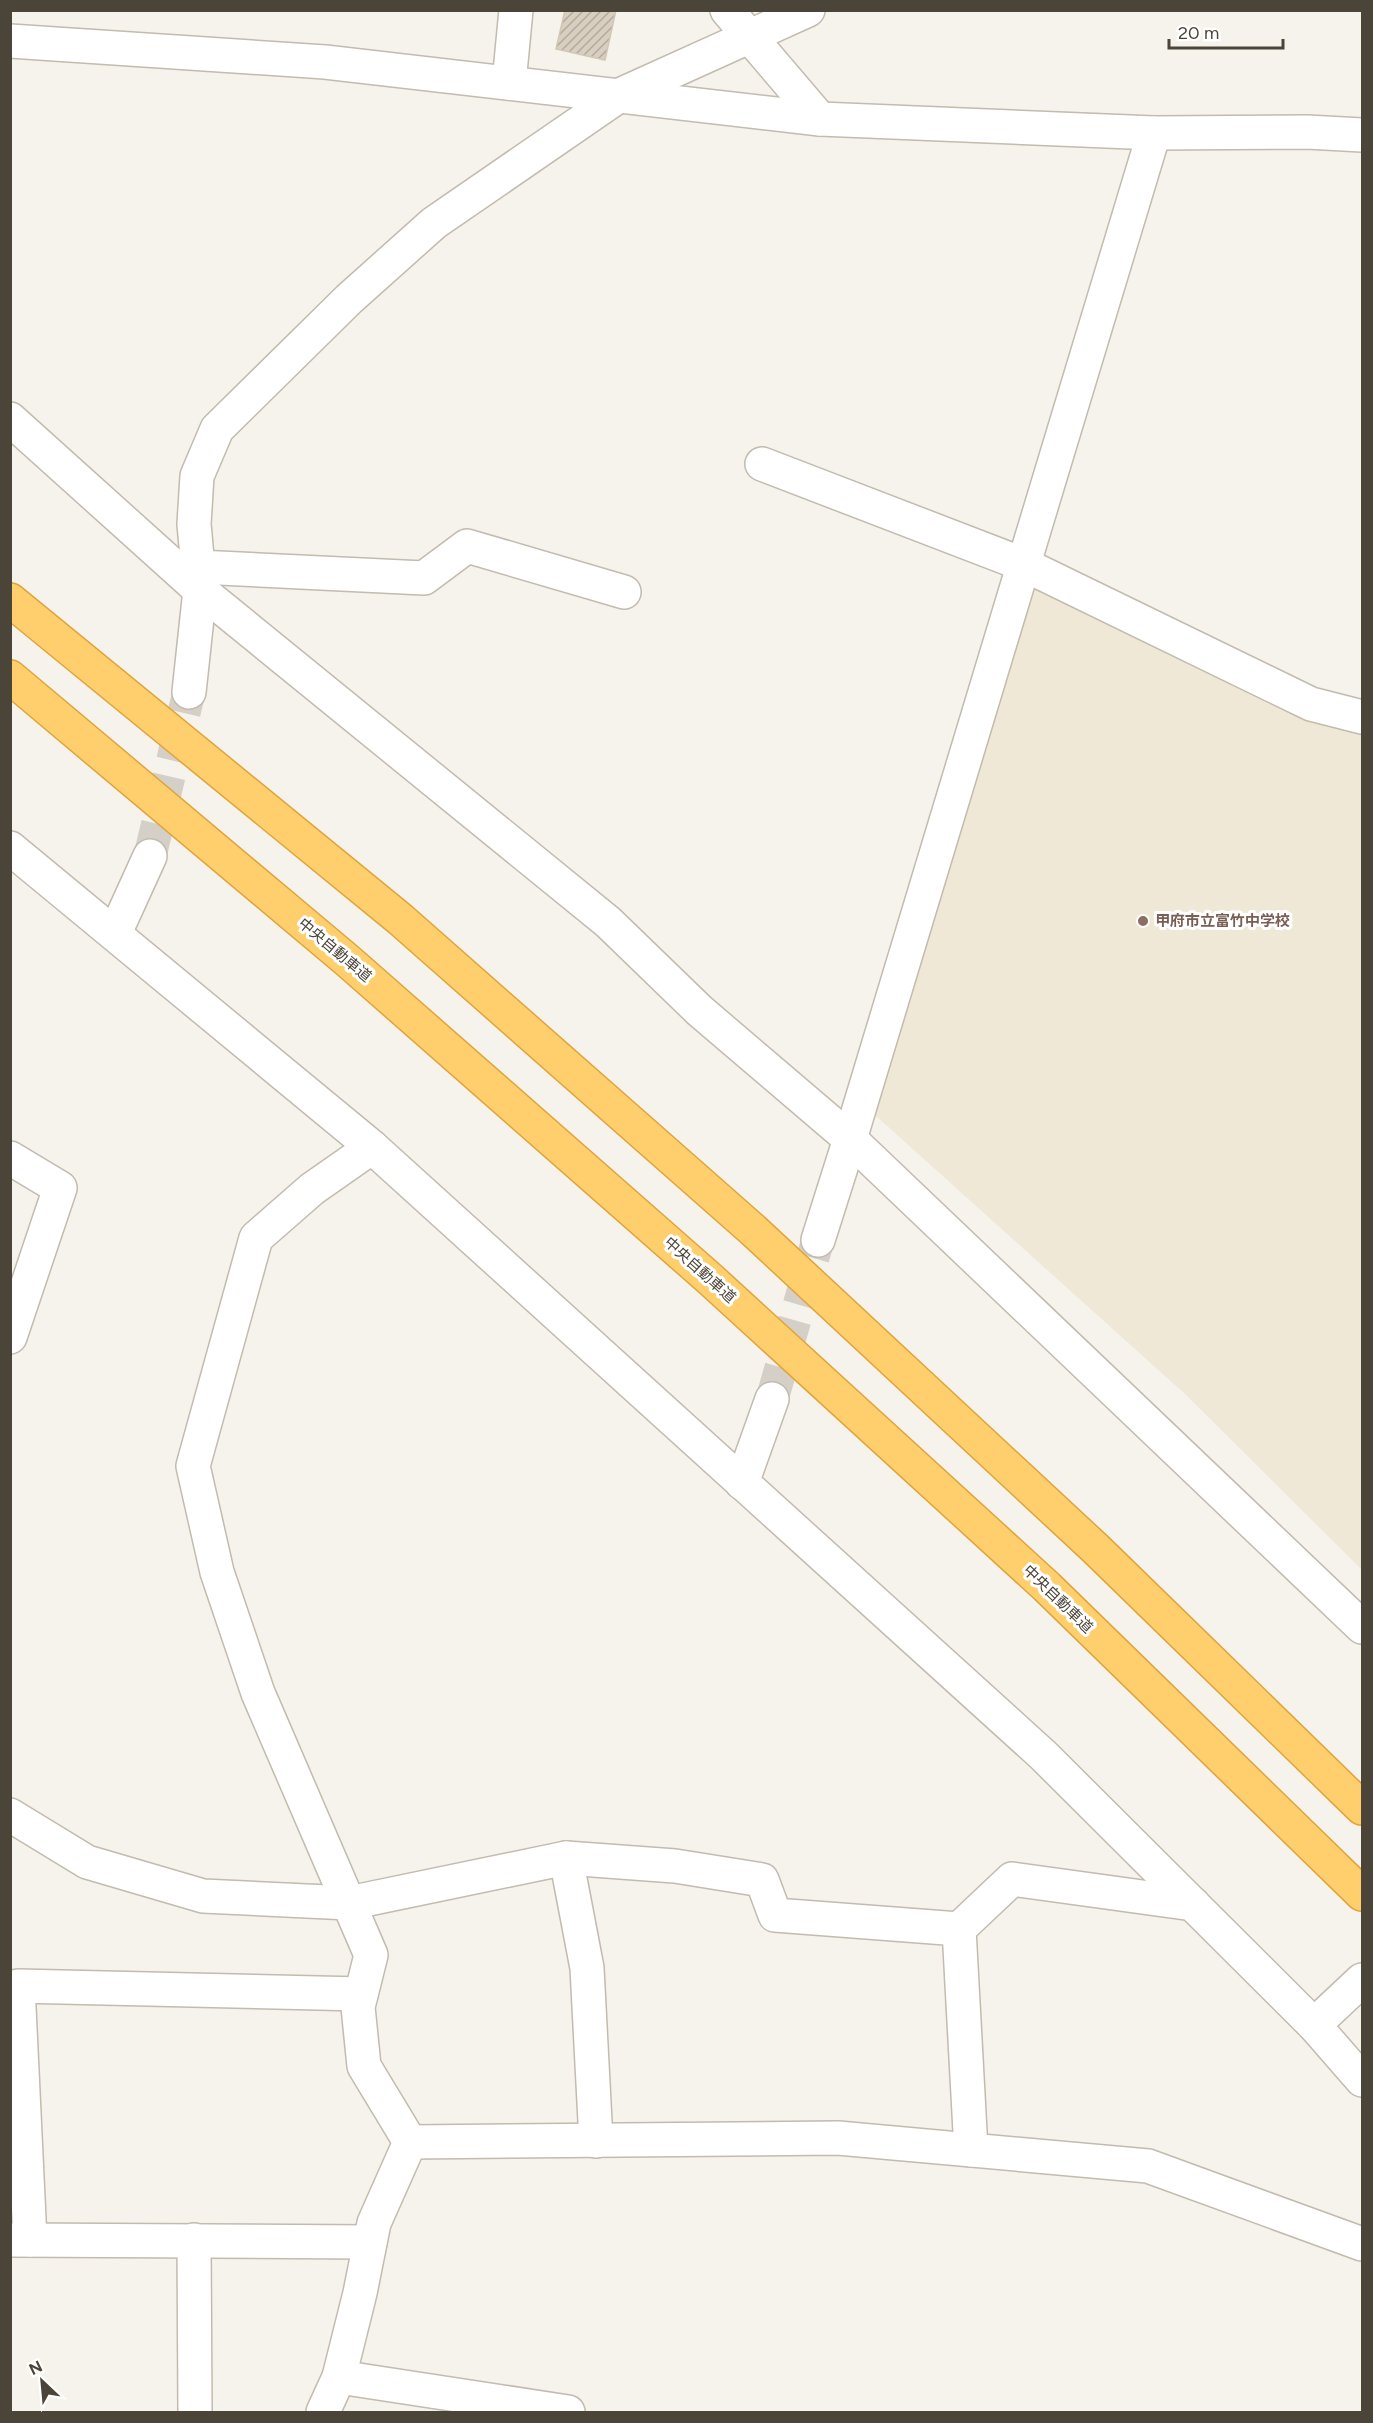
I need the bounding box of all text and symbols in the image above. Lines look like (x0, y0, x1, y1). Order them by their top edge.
scale bar (1169, 12, 1283, 50)
text: 20 m (1178, 22, 1219, 44)
place label: 甲府市立富竹中学校 (1155, 912, 1290, 930)
street label: 中央自動車道 (295, 914, 375, 986)
marker: 甲府市立富竹中学校 (1136, 914, 1150, 928)
street label: 中央自動車道 (661, 1233, 739, 1307)
street label: 中央自動車道 (1019, 1561, 1097, 1637)
north arrow (12, 2351, 72, 2411)
text: N (26, 2357, 45, 2379)

